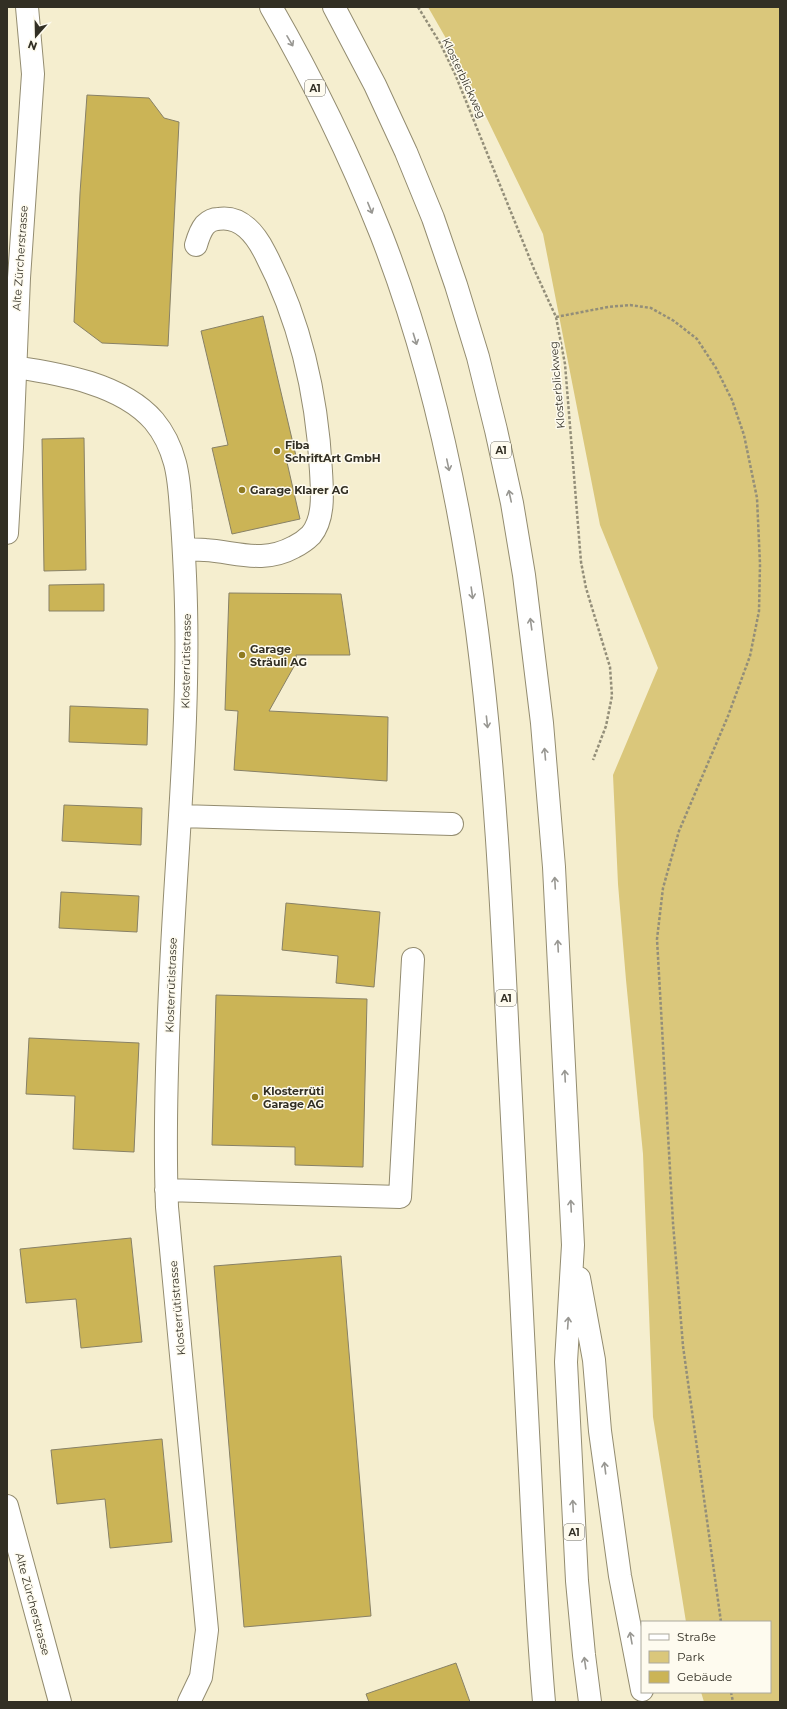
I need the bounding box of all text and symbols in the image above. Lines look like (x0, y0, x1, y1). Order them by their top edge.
north arrow (16, 16, 56, 56)
one-way arrow (287, 35, 295, 47)
street label: Klosterblickweg (439, 35, 489, 121)
text: N (26, 37, 39, 53)
road number: A1 (305, 80, 325, 96)
one-way arrow (367, 202, 374, 214)
street label: Alte Zürcherstrasse (9, 205, 31, 311)
one-way arrow (412, 332, 419, 345)
street label: Klosterblickweg (546, 341, 568, 429)
place label: Fiba SchriftArt GmbH (285, 438, 381, 465)
road number: A1 (491, 442, 511, 458)
marker: Fiba SchriftArt GmbH (272, 446, 282, 456)
one-way arrow (444, 458, 452, 471)
place label: Garage Klarer AG (250, 483, 349, 497)
marker: Garage Klarer AG (237, 485, 247, 495)
one-way arrow (506, 490, 514, 503)
one-way arrow (468, 586, 476, 599)
street label: Klosterrütistrasse (178, 613, 194, 709)
one-way arrow (527, 618, 535, 631)
place label: Garage Sträuli AG (250, 642, 307, 669)
marker: Garage Sträuli AG (237, 650, 247, 660)
one-way arrow (484, 715, 491, 728)
one-way arrow (541, 748, 549, 761)
one-way arrow (551, 877, 558, 890)
street label: Klosterrütistrasse (162, 937, 180, 1033)
one-way arrow (555, 940, 562, 953)
road number: A1 (496, 990, 516, 1006)
one-way arrow (561, 1070, 569, 1083)
place label: Klosterrüti Garage AG (263, 1084, 324, 1111)
marker: Klosterrüti Garage AG (250, 1092, 260, 1102)
one-way arrow (568, 1200, 575, 1213)
street label: Klosterrütistrasse (166, 1260, 188, 1356)
one-way arrow (565, 1317, 572, 1330)
one-way arrow (601, 1462, 609, 1475)
one-way arrow (569, 1500, 577, 1513)
road number: A1 (564, 1524, 584, 1540)
street label: Alte Zürcherstrasse (13, 1551, 54, 1657)
legend (641, 1621, 771, 1693)
text: Straße (677, 1629, 716, 1644)
one-way arrow (627, 1632, 635, 1645)
text: Park (677, 1649, 705, 1664)
one-way arrow (581, 1657, 589, 1670)
text: Gebäude (677, 1669, 732, 1684)

